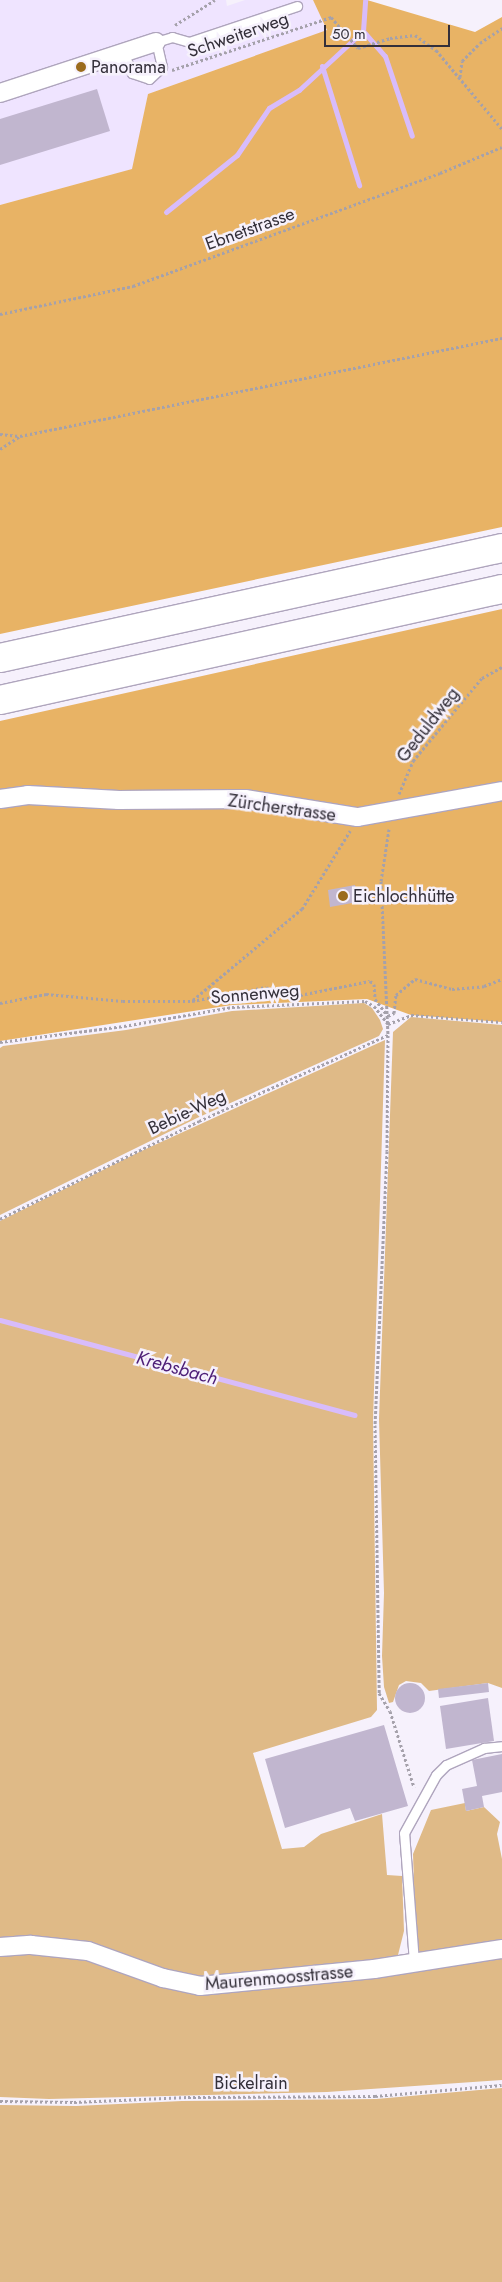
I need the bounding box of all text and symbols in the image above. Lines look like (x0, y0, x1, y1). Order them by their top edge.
street label: Schweiterweg (185, 8, 291, 62)
scale bar (327, 15, 453, 47)
text: 50 m (332, 23, 366, 45)
place label: Panorama (91, 56, 166, 78)
marker: Panorama (75, 61, 87, 73)
street label: Ebnetstrasse (202, 203, 298, 255)
street label: Geduldweg (392, 683, 464, 767)
street label: Zürcherstrasse (227, 790, 337, 826)
place label: Eichlochhütte (353, 885, 454, 907)
marker: Eichlochhütte (337, 890, 349, 902)
street label: Sonnenweg (210, 979, 300, 1009)
street label: Bebie-Weg (145, 1085, 229, 1139)
water label: Krebsbach (134, 1346, 220, 1390)
street label: Maurenmoosstrasse (204, 1961, 354, 1995)
street label: Bickelrain (214, 2072, 288, 2094)

